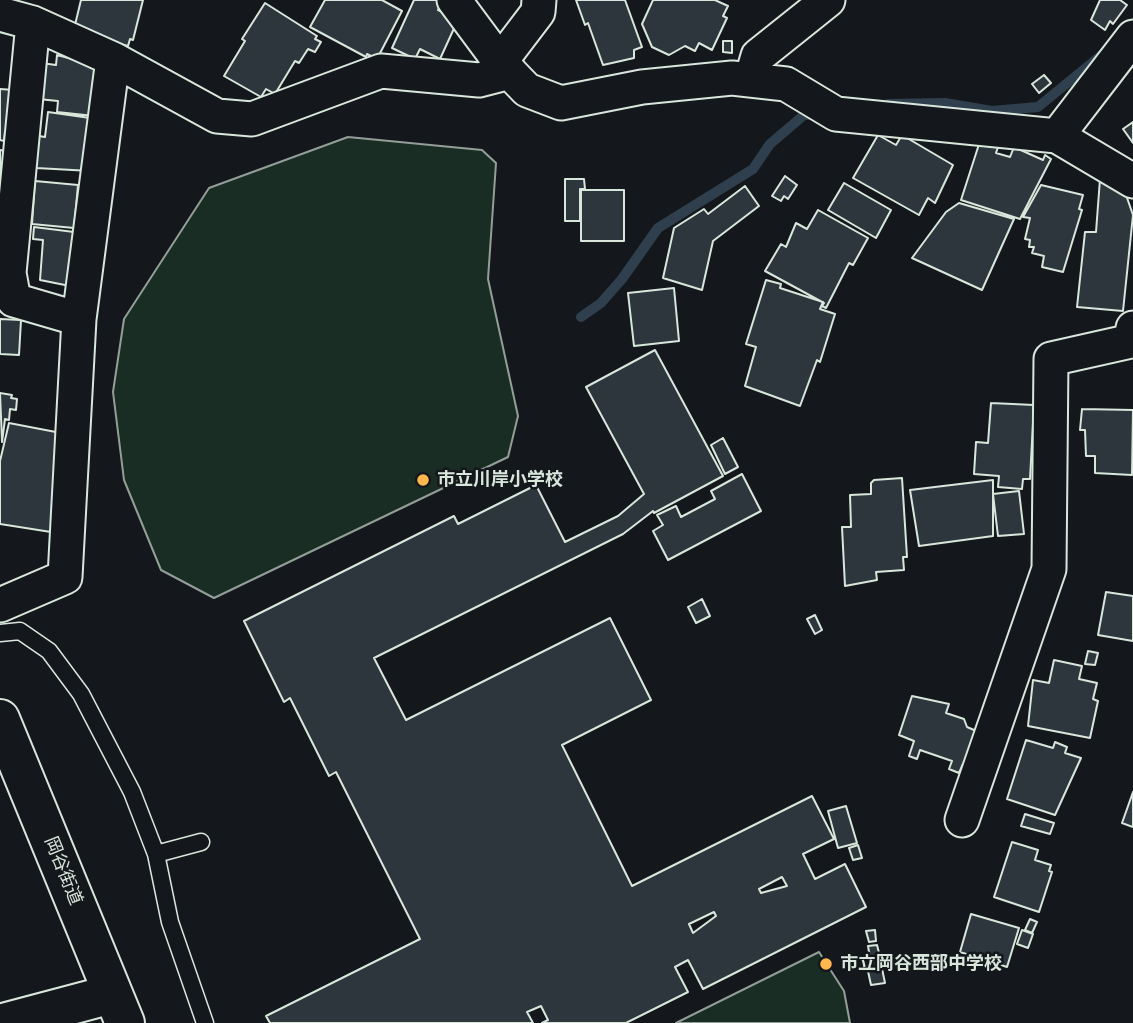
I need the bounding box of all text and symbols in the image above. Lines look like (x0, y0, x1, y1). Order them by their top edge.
place label: 市立川岸小学校 (437, 469, 563, 491)
marker: 市立川岸小学校 (415, 472, 431, 488)
street label: 岡谷街道 (40, 834, 86, 908)
place label: 市立岡谷西部中学校 (840, 953, 1002, 975)
marker: 市立岡谷西部中学校 (818, 956, 834, 972)

